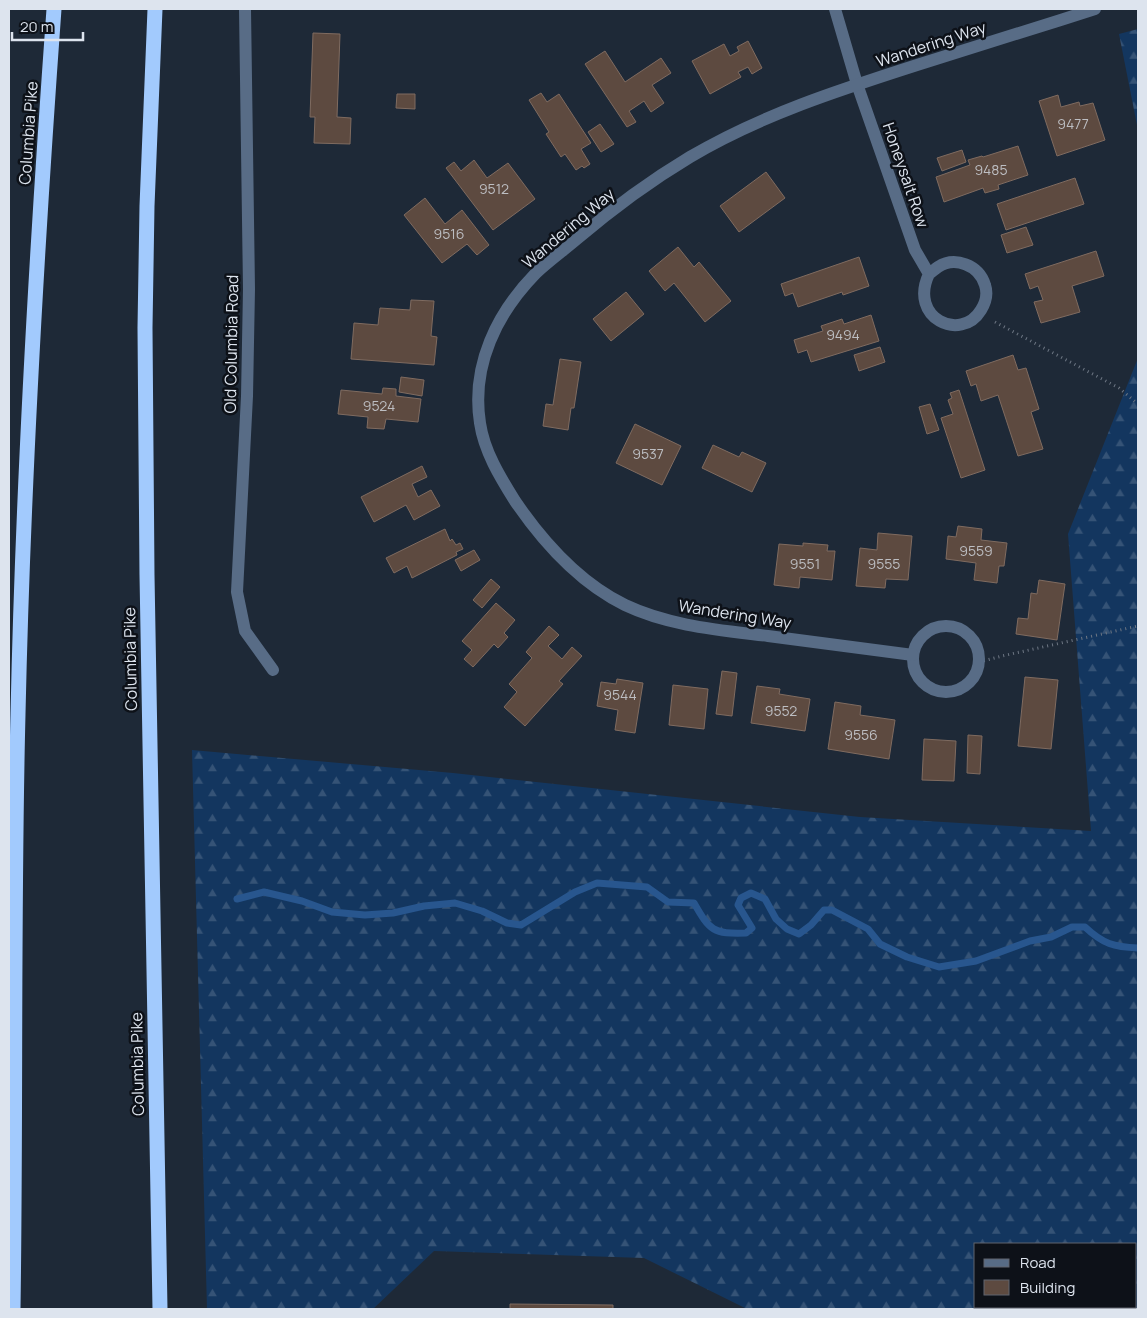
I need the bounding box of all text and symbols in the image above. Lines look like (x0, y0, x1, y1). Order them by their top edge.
scale bar (12, 10, 84, 42)
text: 20 m (20, 16, 53, 37)
street label: Wandering Way (873, 16, 989, 72)
street label: Columbia Pike (13, 81, 43, 185)
house number: 9477 (1057, 114, 1089, 133)
street label: Honeysalt Row (878, 120, 934, 230)
house number: 9485 (974, 160, 1008, 179)
house number: 9512 (479, 179, 509, 198)
street label: Wandering Way (517, 183, 619, 273)
house number: 9516 (434, 224, 464, 243)
street label: Old Columbia Road (219, 274, 243, 414)
house number: 9494 (826, 325, 860, 344)
house number: 9524 (363, 396, 395, 415)
house number: 9537 (632, 444, 664, 463)
house number: 9559 (959, 541, 993, 560)
house number: 9551 (790, 554, 820, 573)
house number: 9555 (868, 554, 900, 573)
street label: Wandering Way (677, 594, 794, 634)
street label: Columbia Pike (118, 607, 142, 711)
house number: 9544 (603, 685, 637, 704)
house number: 9552 (765, 701, 797, 720)
house number: 9556 (844, 725, 878, 744)
street label: Columbia Pike (125, 1012, 149, 1116)
legend (974, 1243, 1137, 1308)
text: Road (1020, 1252, 1056, 1273)
text: Building (1020, 1277, 1075, 1298)

